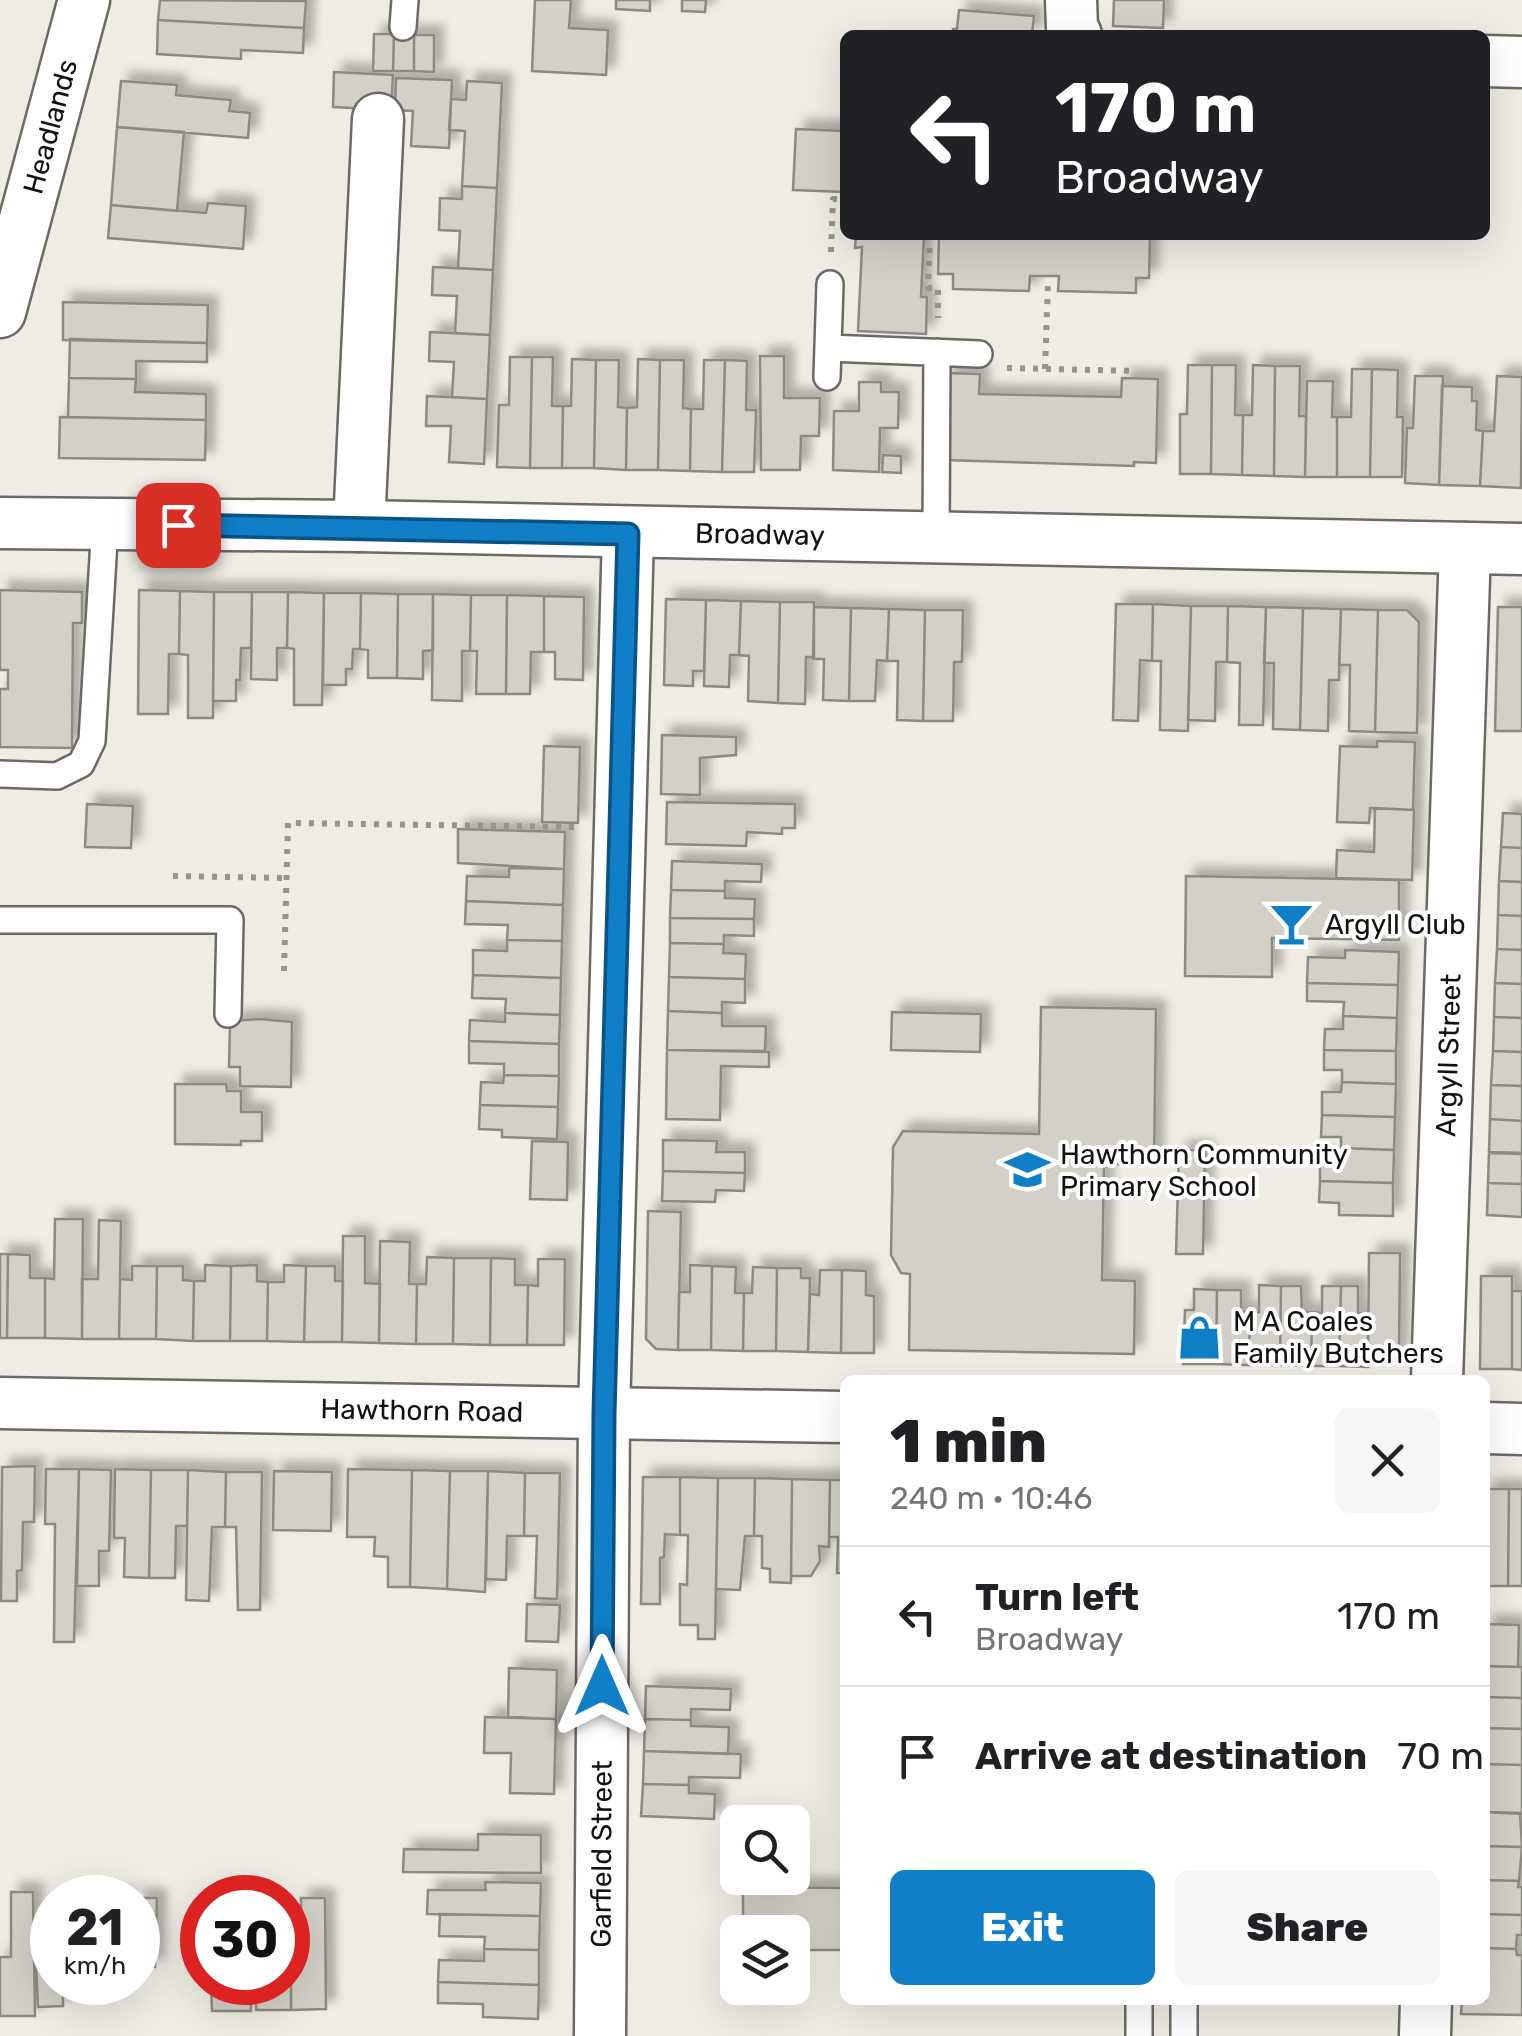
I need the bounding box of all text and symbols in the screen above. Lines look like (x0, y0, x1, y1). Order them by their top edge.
street label: Headlands (16, 56, 84, 198)
text: 170 m (1055, 67, 1257, 150)
icon: left (890, 70, 1020, 200)
text: Broadway (1055, 151, 1264, 204)
pin (136, 483, 221, 568)
icon: arrive (151, 498, 206, 553)
street label: Broadway (695, 516, 825, 552)
bar icon: Argyll Club (1268, 900, 1316, 948)
place label: Argyll Club (1325, 908, 1466, 941)
street label: Argyll Street (1429, 973, 1467, 1137)
place label: Hawthorn Community Primary School (1060, 1138, 1348, 1203)
school or university icon: Hawthorn Community Primary School (1003, 1146, 1051, 1194)
place label: M A Coales Family Butchers (1233, 1305, 1444, 1370)
shop icon: M A Coales Family Butchers (1176, 1313, 1224, 1361)
street label: Hawthorn Road (320, 1392, 524, 1428)
text: 1 min (890, 1406, 1047, 1477)
button: close (1335, 1408, 1440, 1513)
text: 240 m · 10:46 (890, 1479, 1093, 1517)
text: Turn left (975, 1574, 1139, 1620)
icon: left (890, 1589, 945, 1644)
text: 170 m (1337, 1593, 1440, 1639)
text: Broadway (975, 1620, 1123, 1658)
position arrow (550, 1634, 654, 1738)
icon: arrive (890, 1729, 945, 1784)
text: Arrive at destination (975, 1733, 1367, 1779)
text: 70 m (1397, 1733, 1484, 1779)
street label: Garfield Street (584, 1760, 618, 1948)
map controls (720, 1805, 810, 2005)
button: search (720, 1805, 810, 1895)
button: Exit (890, 1870, 1155, 1985)
button: Share (1175, 1870, 1440, 1985)
speed limit sign: 30 (180, 1875, 310, 2005)
text: 21 (66, 1898, 124, 1958)
button: layers (720, 1915, 810, 2005)
text: km/h (64, 1951, 126, 1980)

